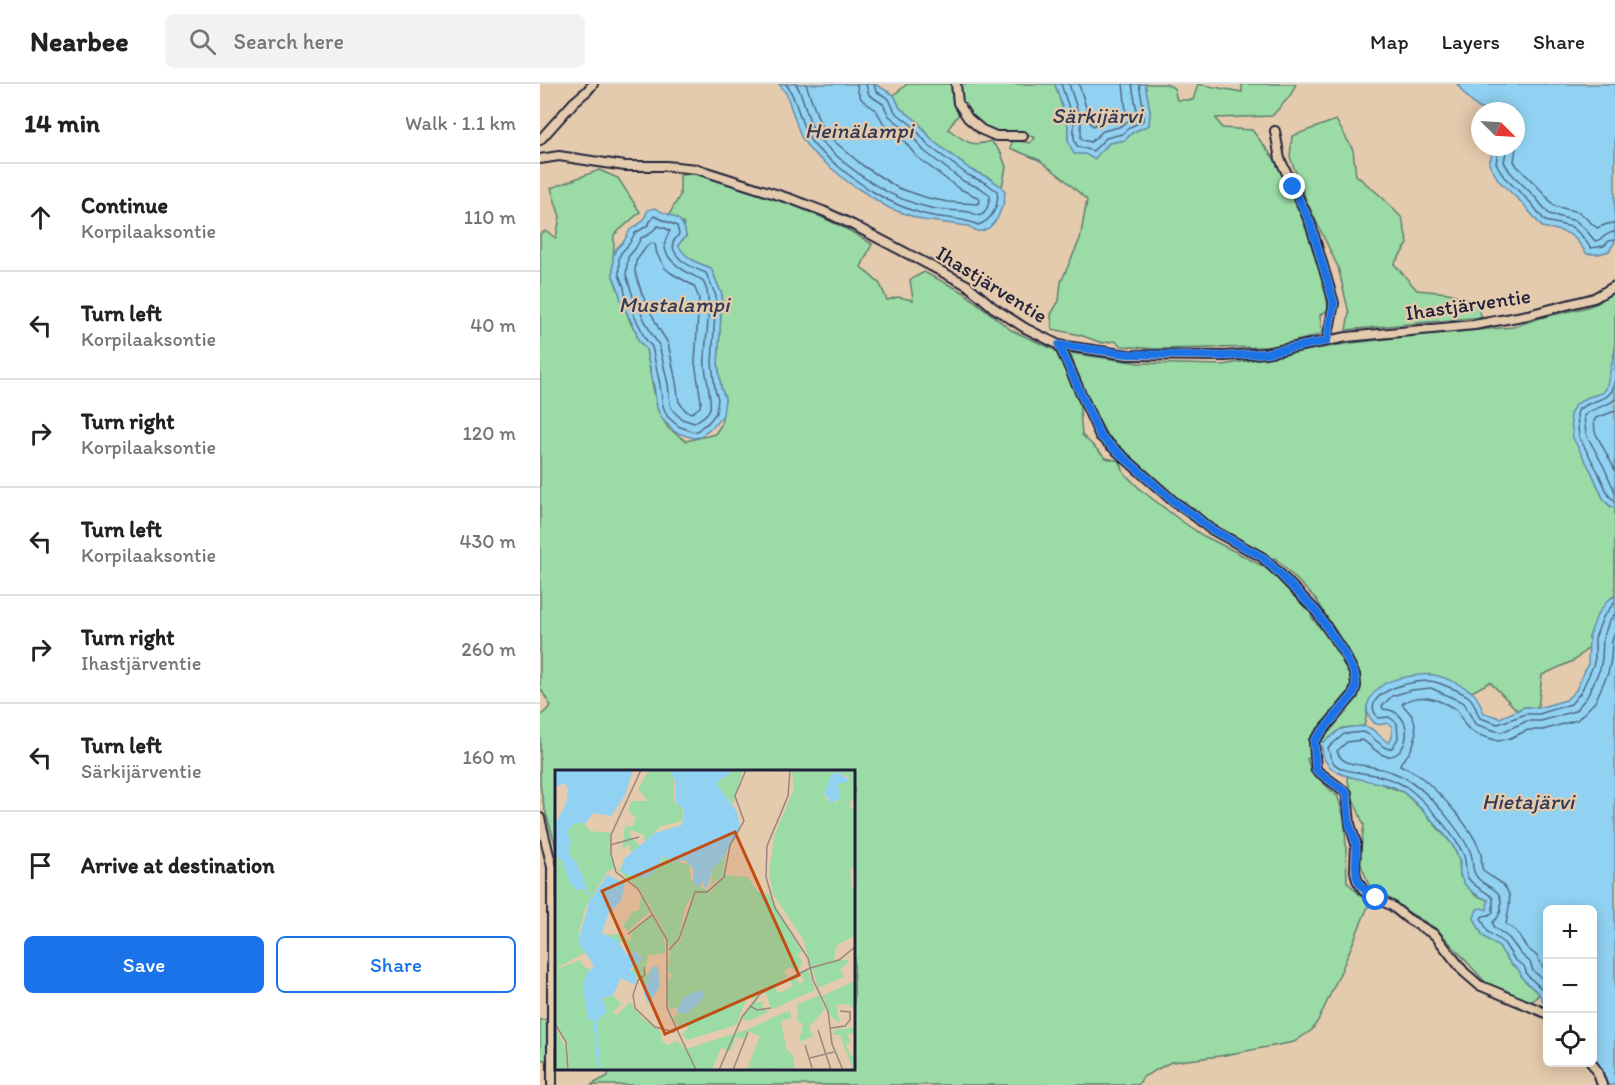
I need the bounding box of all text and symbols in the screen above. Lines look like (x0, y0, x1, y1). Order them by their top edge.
search box (165, 14, 585, 68)
text: Nearbee (30, 24, 129, 58)
icon: search (186, 25, 219, 58)
text: Search here (234, 28, 344, 55)
text: Map (1370, 29, 1409, 54)
text: Layers (1442, 29, 1500, 54)
text: Share (1533, 29, 1585, 54)
water label: Särkijärvi (1052, 102, 1145, 129)
north arrow (1471, 102, 1525, 156)
text: 14 min (24, 107, 100, 139)
text: Walk · 1.1 km (405, 111, 516, 135)
water label: Heinälampi (805, 117, 916, 144)
route end (1279, 173, 1305, 199)
text: Continue (81, 192, 168, 219)
icon: ahead (24, 201, 57, 234)
text: 110 m (464, 205, 516, 229)
text: Korpilaaksontie (81, 219, 216, 243)
street label: Ihastjärventie (932, 240, 1052, 328)
street label: Ihastjärventie (1404, 283, 1532, 325)
water label: Mustalampi (619, 291, 732, 318)
text: Turn left (81, 300, 162, 327)
icon: left (24, 309, 57, 342)
text: 40 m (470, 313, 516, 337)
text: Korpilaaksontie (81, 327, 216, 351)
text: Turn right (81, 408, 175, 435)
icon: right (24, 417, 57, 450)
text: 120 m (463, 421, 516, 445)
text: Korpilaaksontie (81, 435, 216, 459)
text: Turn left (81, 516, 162, 543)
icon: left (24, 525, 57, 558)
text: 430 m (459, 529, 516, 553)
text: Korpilaaksontie (81, 543, 216, 567)
text: Turn right (81, 624, 175, 651)
icon: right (24, 633, 57, 666)
text: 260 m (461, 637, 516, 661)
text: Ihastjärventie (81, 651, 201, 675)
text: Turn left (81, 732, 162, 759)
icon: left (24, 741, 57, 774)
text: 160 m (463, 745, 516, 769)
text: Särkijärventie (81, 759, 201, 783)
inset map (555, 770, 855, 1070)
water label: Hietajärvi (1482, 788, 1577, 815)
icon: arrive (24, 849, 57, 882)
text: Arrive at destination (81, 852, 275, 879)
route start (1362, 884, 1388, 910)
map controls (1543, 905, 1597, 1067)
button: + (1543, 905, 1597, 959)
button: Save (24, 936, 264, 993)
button: Share (276, 936, 516, 993)
button: − (1543, 959, 1597, 1013)
button: locate (1543, 1013, 1597, 1067)

